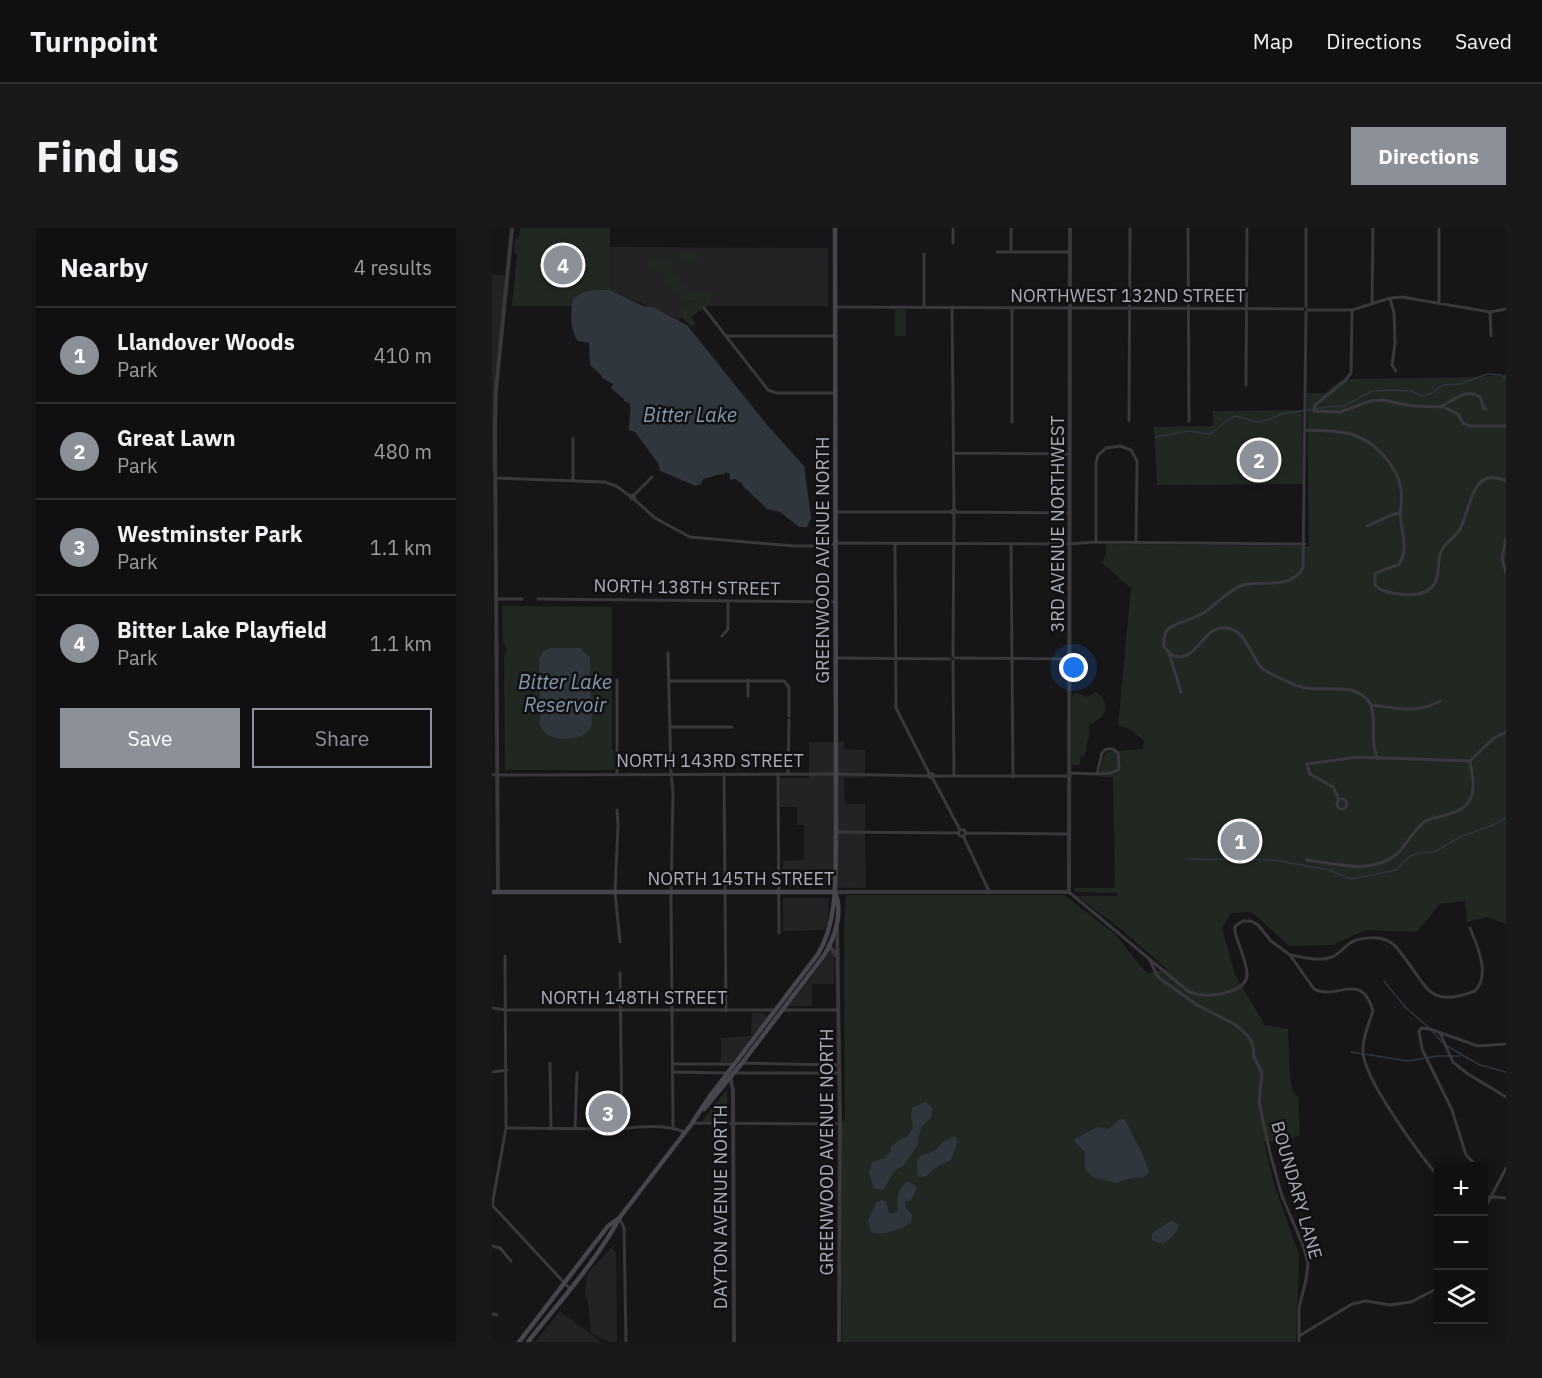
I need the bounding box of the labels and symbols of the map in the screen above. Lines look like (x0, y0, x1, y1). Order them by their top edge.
pin: 4 (544, 243, 582, 288)
street label: NORTHWEST 132ND STREET (1010, 284, 1246, 307)
water label: Bitter Lake (643, 401, 737, 428)
street label: 3RD AVENUE NORTHWEST (1046, 415, 1069, 633)
street label: GREENWOOD AVENUE NORTH (811, 436, 834, 684)
pin: 2 (1240, 438, 1278, 482)
street label: NORTH 138TH STREET (593, 574, 781, 600)
your location (1059, 653, 1088, 682)
water label: Bitter Lake Reservoir (518, 668, 612, 718)
street label: NORTH 143RD STREET (616, 749, 804, 772)
pin: 1 (1220, 818, 1260, 864)
street label: NORTH 145TH STREET (648, 867, 834, 890)
street label: NORTH 148TH STREET (541, 986, 727, 1009)
street label: GREENWOOD AVENUE NORTH (815, 1028, 838, 1276)
pin: 3 (588, 1090, 628, 1136)
street label: DAYTON AVENUE NORTH (709, 1105, 732, 1309)
street label: BOUNDARY LANE (1266, 1118, 1328, 1262)

